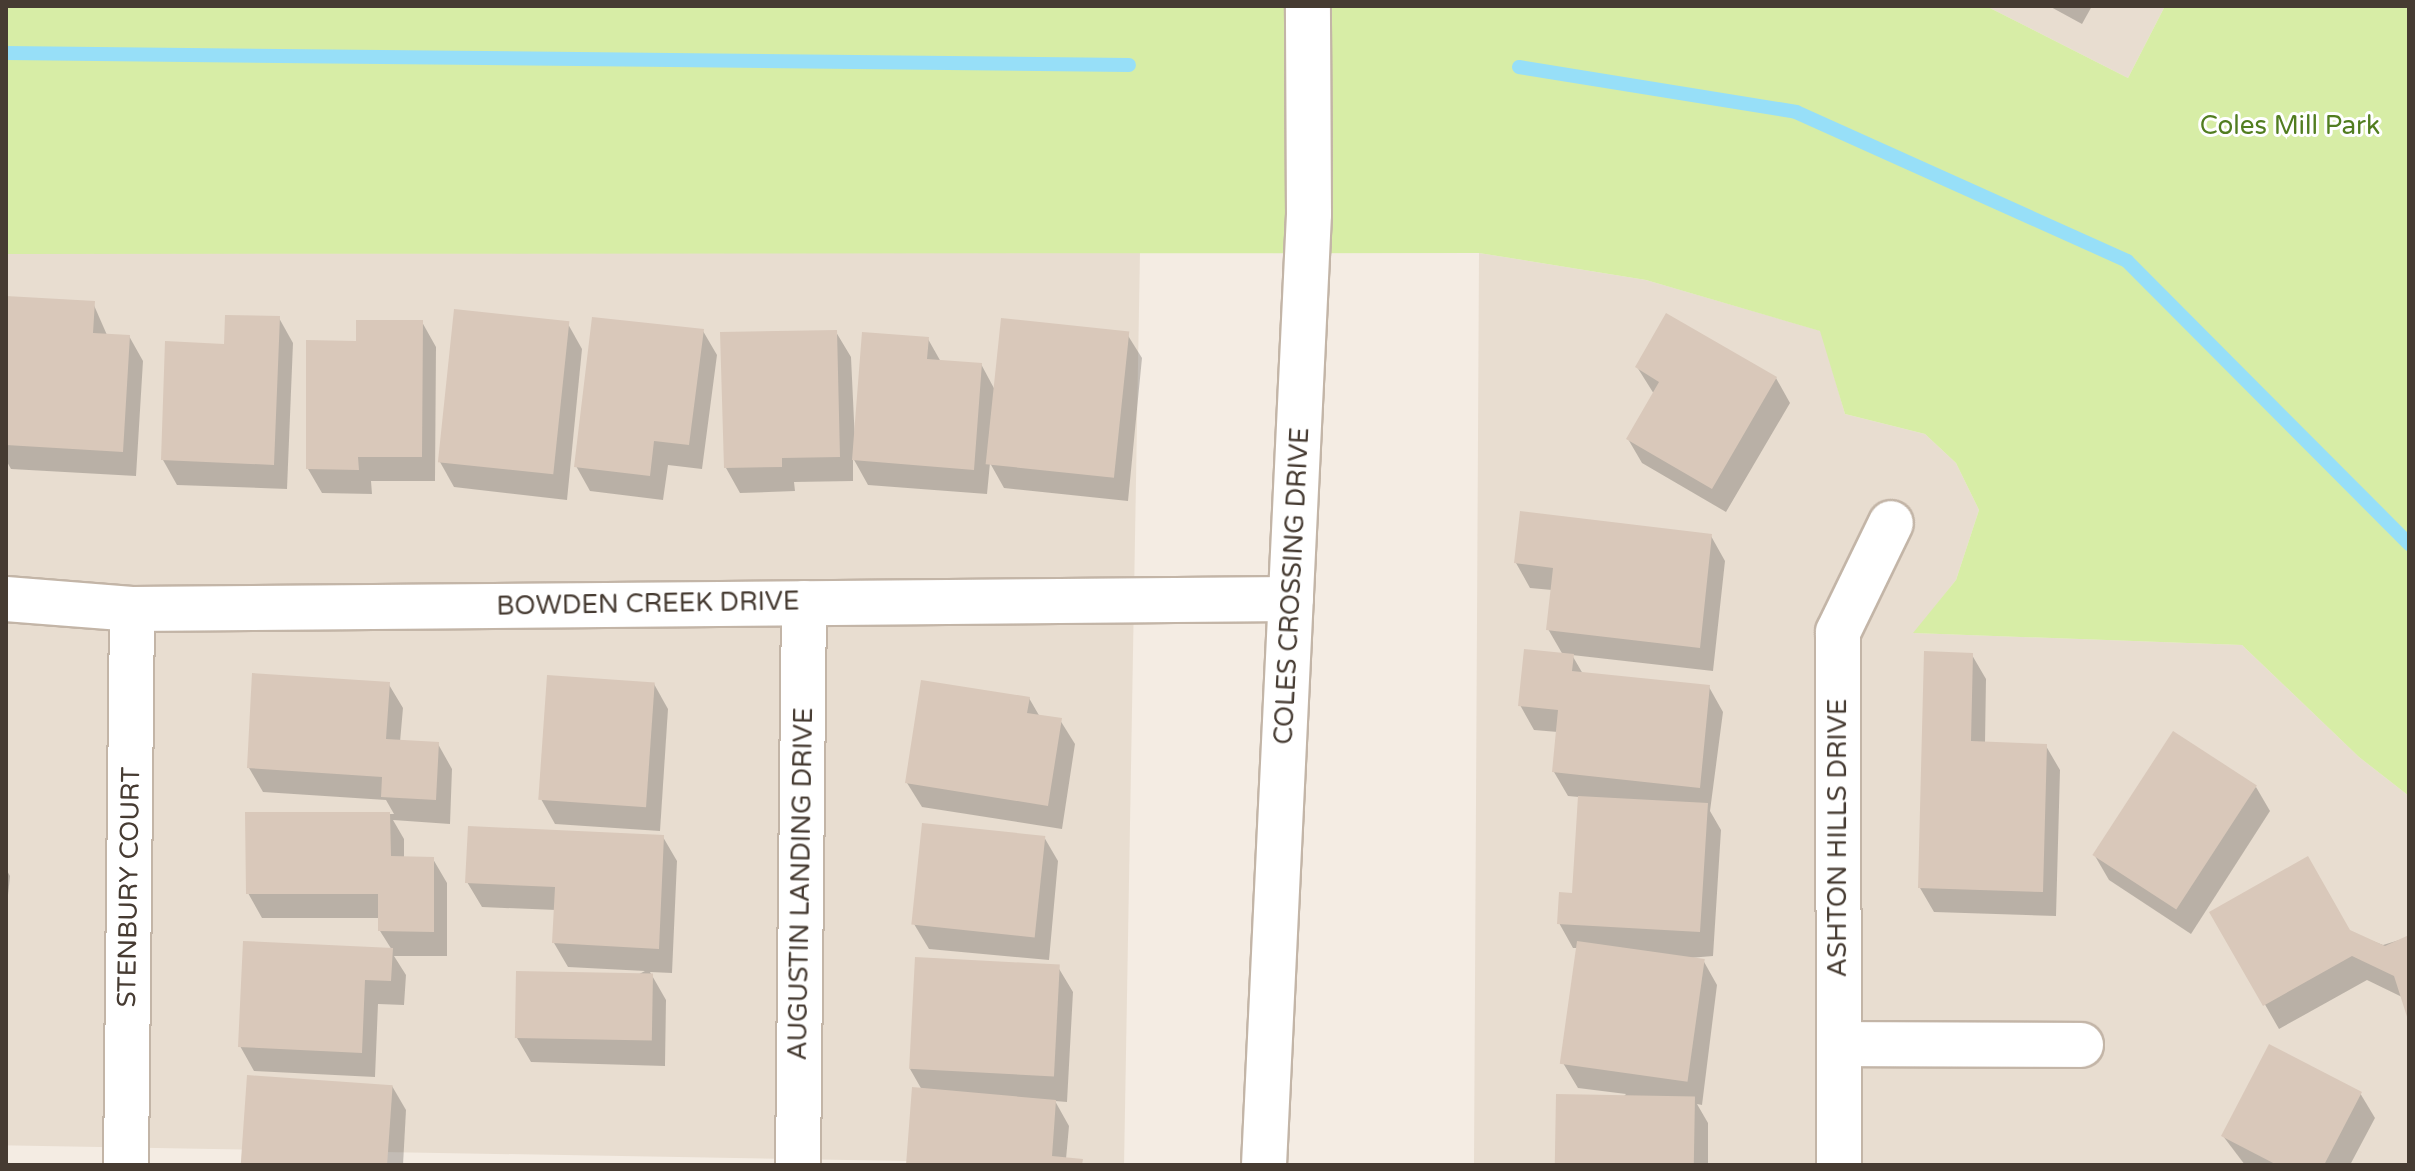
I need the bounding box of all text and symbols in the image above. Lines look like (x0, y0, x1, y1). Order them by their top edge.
park label: Coles Mill Park (2200, 110, 2380, 142)
street label: COLES CROSSING DRIVE (1268, 427, 1316, 745)
street label: BOWDEN CREEK DRIVE (496, 586, 800, 622)
street label: ASHTON HILLS DRIVE (1822, 699, 1854, 977)
street label: AUGUSTIN LANDING DRIVE (782, 707, 820, 1061)
street label: STENBURY COURT (111, 766, 147, 1008)

